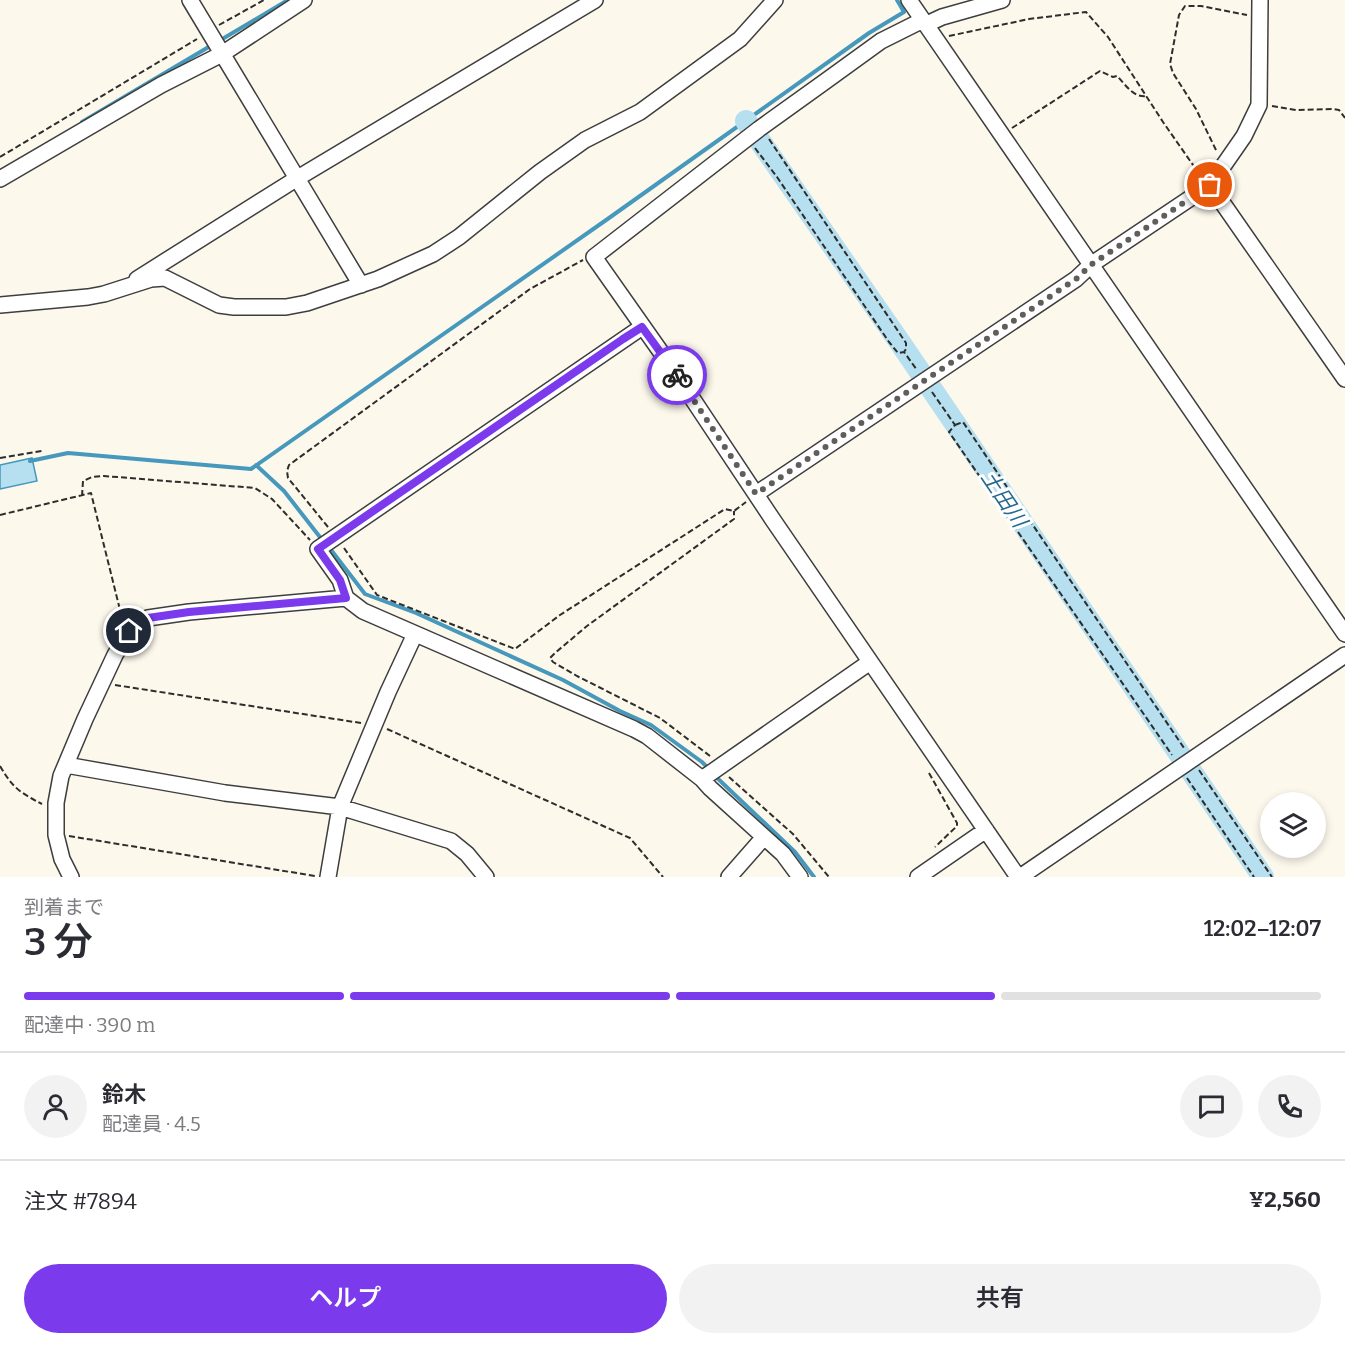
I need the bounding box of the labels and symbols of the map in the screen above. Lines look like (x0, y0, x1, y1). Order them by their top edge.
pin (1184, 159, 1235, 210)
courier (647, 345, 707, 405)
water label: 土田川 (976, 466, 1034, 534)
pin (103, 605, 154, 656)

